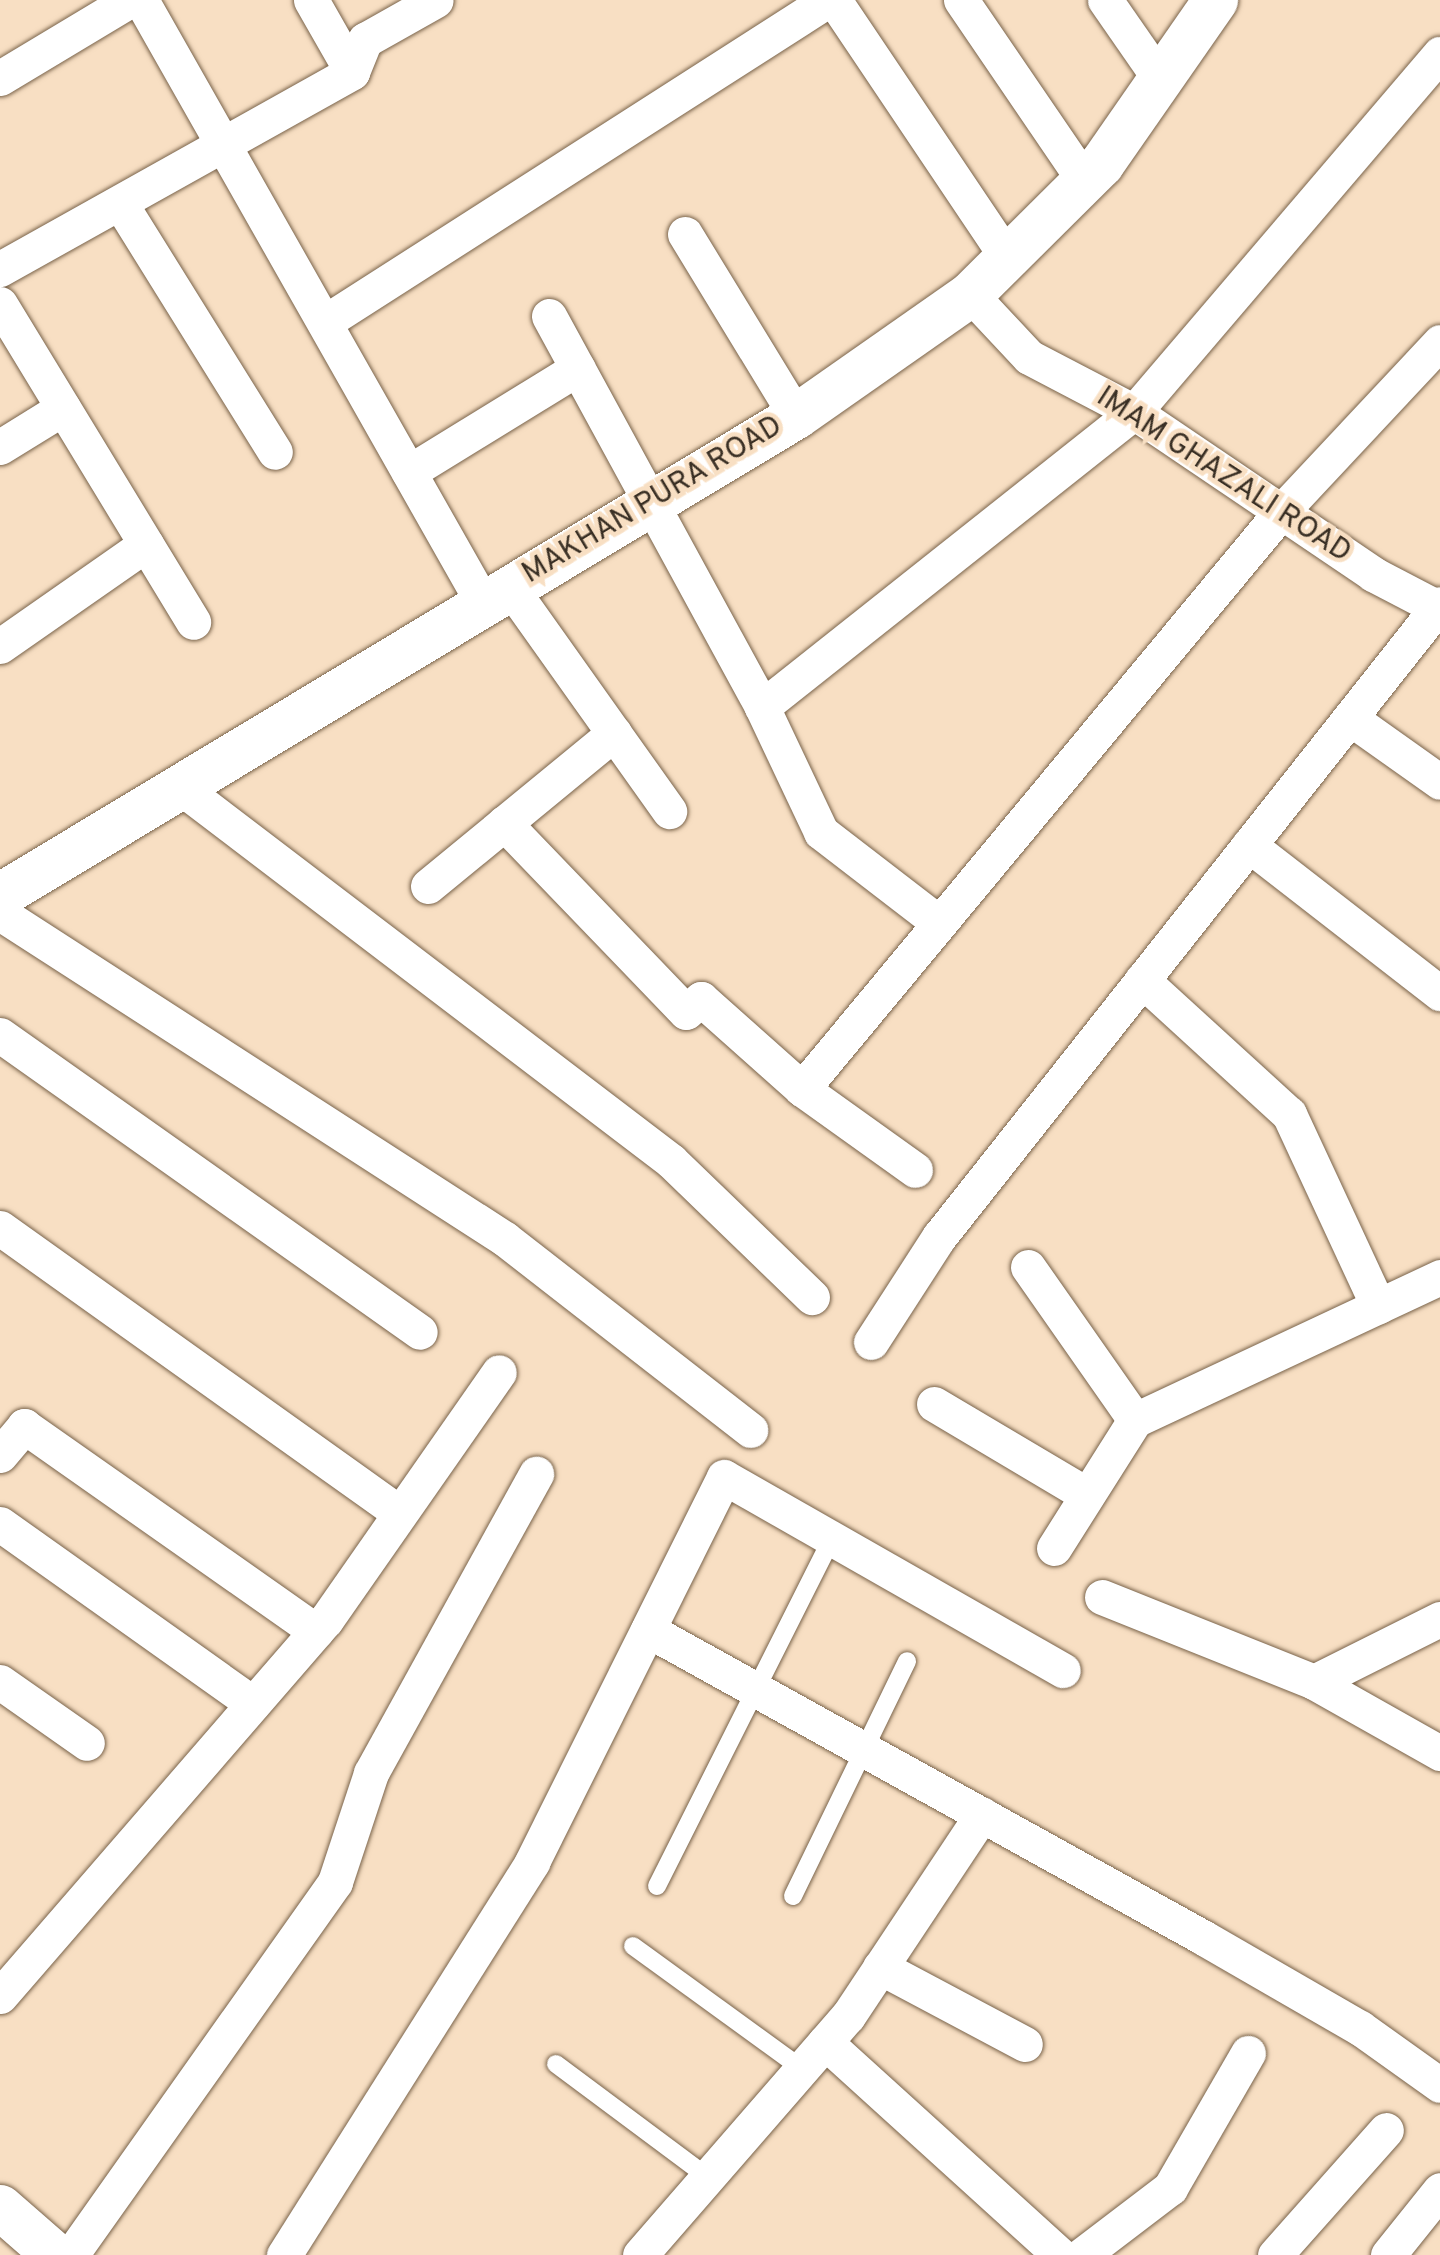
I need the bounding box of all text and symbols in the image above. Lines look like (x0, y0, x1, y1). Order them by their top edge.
street label: IMAM GHAZALI ROAD (1089, 380, 1357, 572)
street label: MAKHAN PURA ROAD (516, 409, 790, 593)

